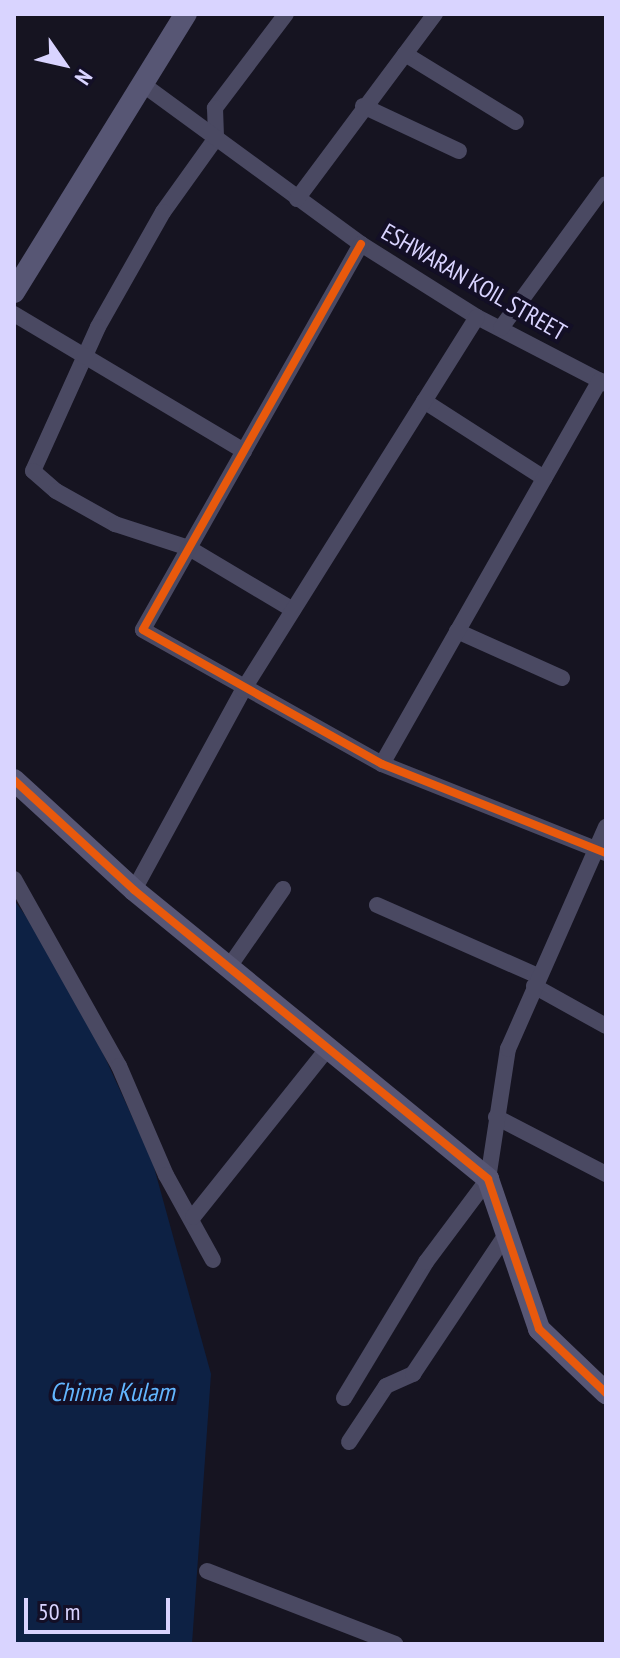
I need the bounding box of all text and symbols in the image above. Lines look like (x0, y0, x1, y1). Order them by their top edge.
north arrow (24, 24, 104, 104)
text: N (69, 65, 99, 90)
street label: ESHWARAN KOIL STREET (376, 217, 572, 347)
water label: Chinna Kulam (50, 1376, 174, 1408)
scale bar (28, 1582, 174, 1632)
text: 50 m (38, 1596, 80, 1627)

